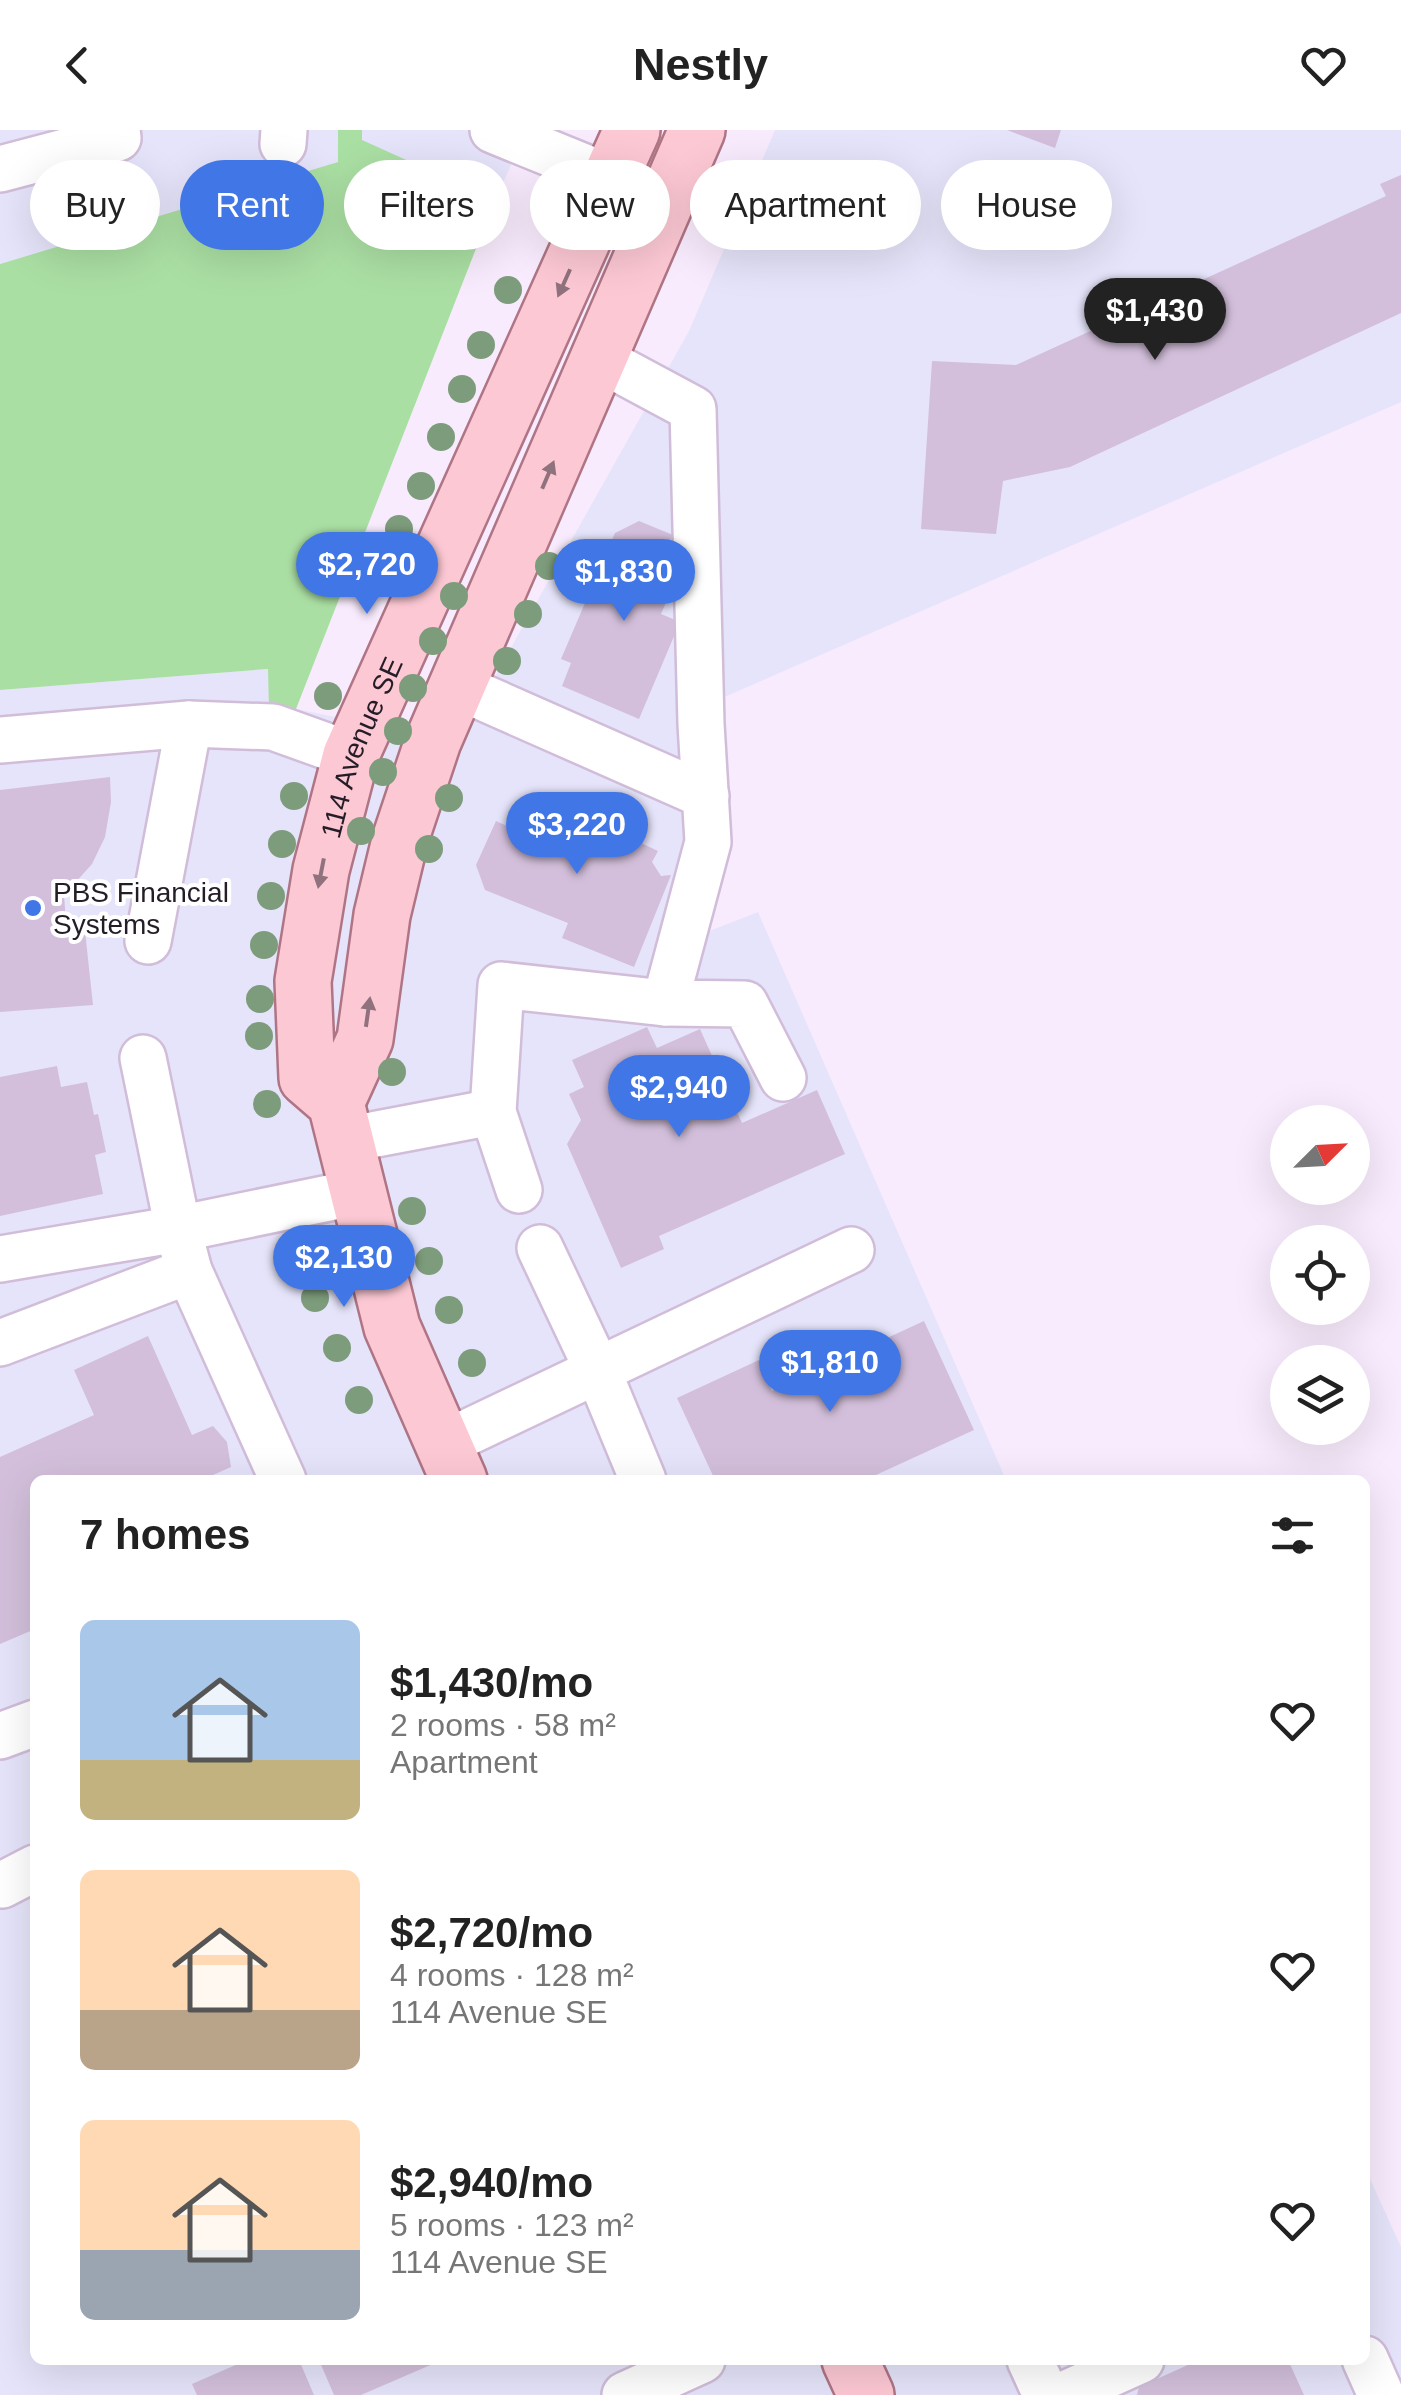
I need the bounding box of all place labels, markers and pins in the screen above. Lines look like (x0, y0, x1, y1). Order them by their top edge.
pin: $1,430 (1074, 278, 1236, 363)
pin: $2,720 (286, 532, 448, 617)
pin: $1,830 (543, 539, 705, 624)
pin: $3,220 (496, 792, 658, 877)
place label: PBS Financial Systems (53, 877, 229, 940)
marker: PBS Financial Systems (22, 897, 44, 919)
pin: $2,940 (598, 1055, 760, 1140)
pin: $2,130 (263, 1225, 425, 1310)
pin: $1,810 (749, 1330, 911, 1415)

